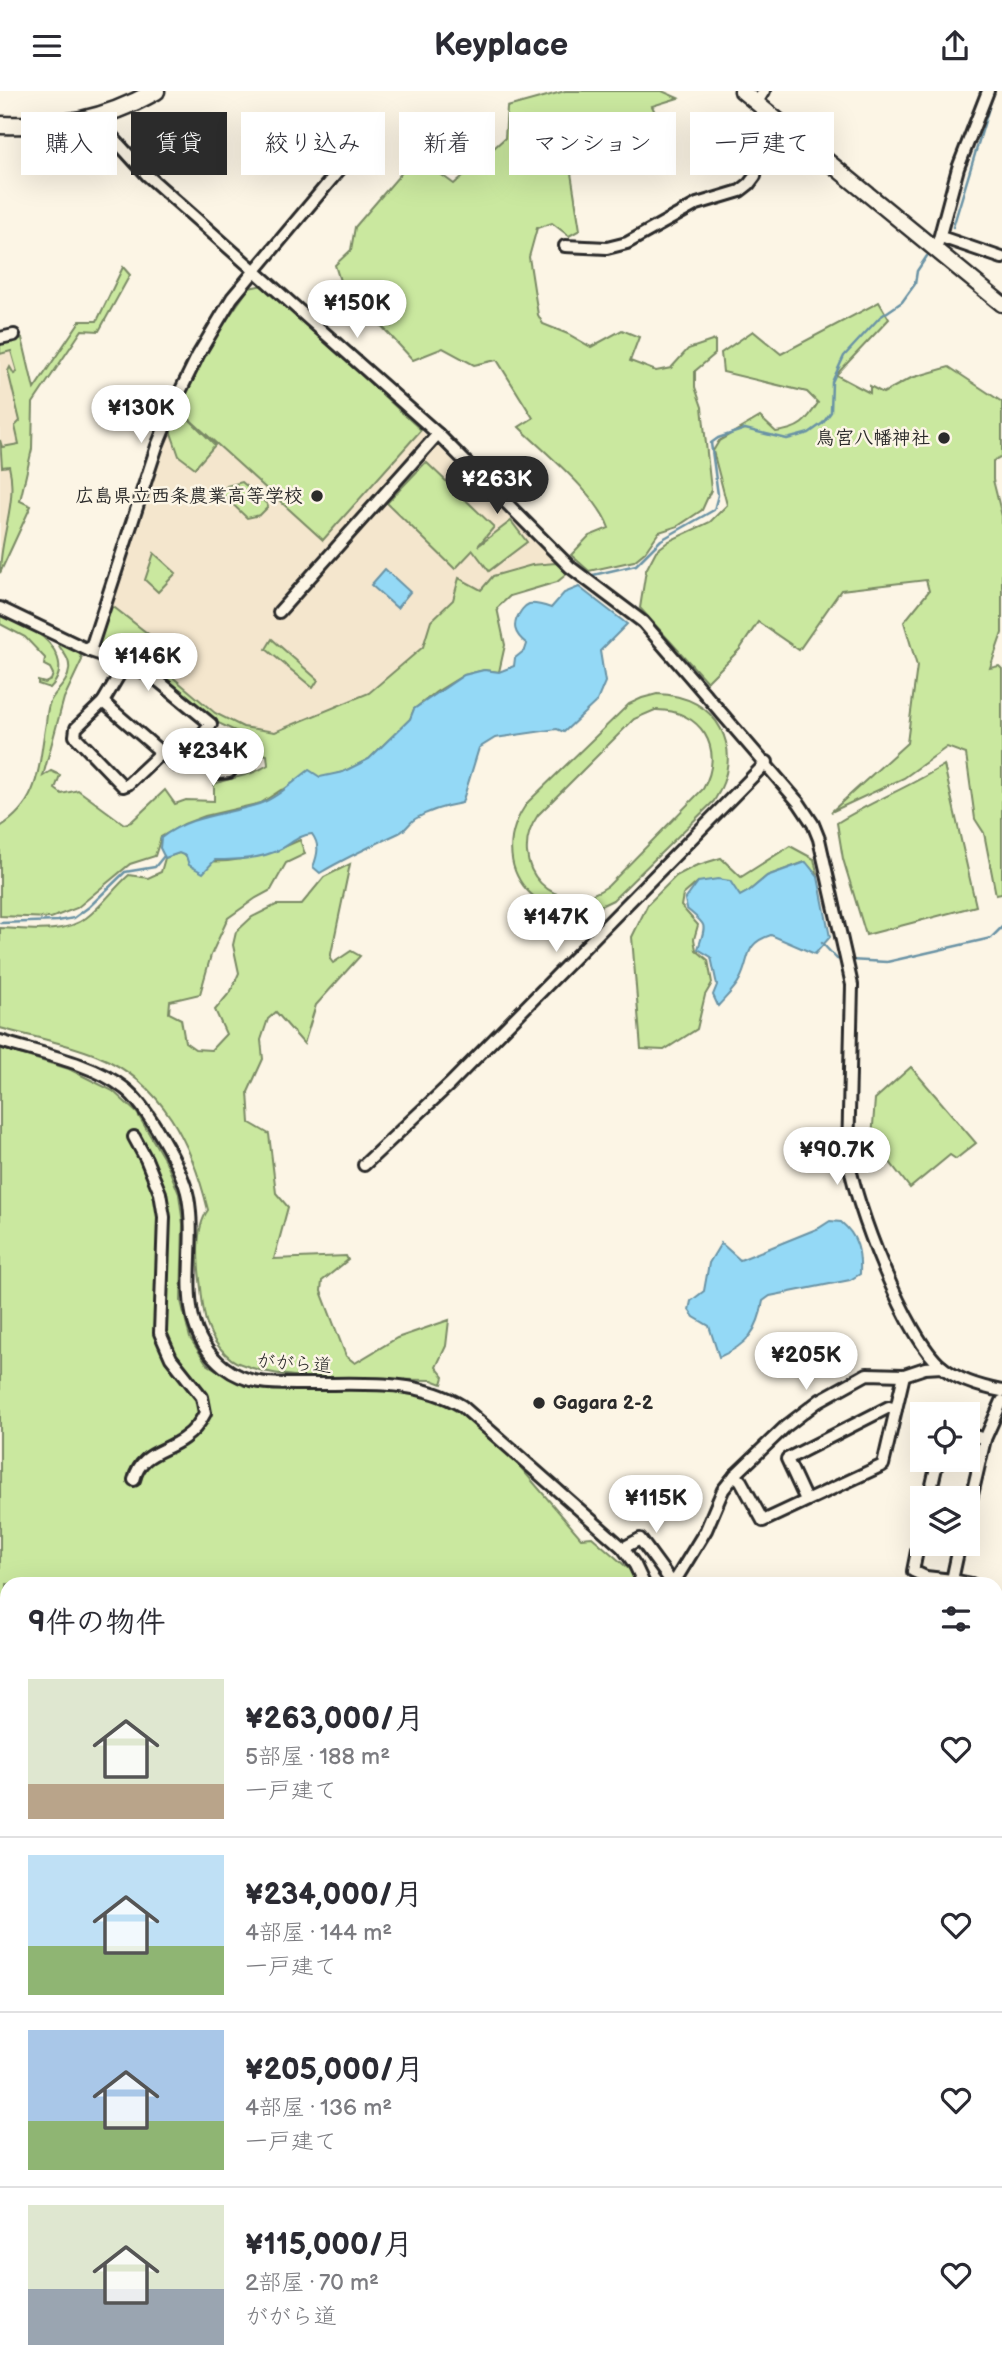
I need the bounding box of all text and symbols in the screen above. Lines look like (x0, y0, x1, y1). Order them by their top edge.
text: Keyplace (434, 26, 568, 65)
icon: menu (28, 27, 66, 65)
icon: share (936, 27, 974, 65)
chip: 購入 (21, 112, 117, 175)
chip: 賃貸 (131, 112, 227, 175)
chip: 絞り込み (241, 112, 385, 175)
chip: 新着 (399, 112, 495, 175)
chip: マンション (509, 112, 676, 175)
chip: 一戸建て (690, 112, 834, 175)
pin: ¥150K (308, 281, 406, 340)
text: ¥150K (323, 289, 391, 317)
pin: ¥130K (92, 385, 190, 445)
text: ¥130K (107, 394, 175, 422)
place label: 鳥宮八幡神社 (816, 427, 930, 450)
marker: 鳥宮八幡神社 (936, 430, 952, 446)
pin: ¥263K (448, 457, 546, 516)
text: ¥263K (462, 465, 532, 493)
place label: 広島県立西条農業高等学校 (75, 485, 303, 508)
marker: 広島県立西条農業高等学校 (309, 488, 325, 504)
pin: ¥146K (99, 633, 197, 693)
text: ¥146K (115, 642, 181, 670)
pin: ¥234K (164, 729, 262, 788)
text: ¥234K (178, 737, 248, 765)
pin: ¥147K (507, 895, 605, 954)
text: ¥147K (523, 903, 589, 931)
pin: ¥90.7K (780, 1127, 894, 1187)
text: ¥90.7K (799, 1136, 875, 1164)
pin: ¥205K (757, 1333, 855, 1392)
text: ¥205K (771, 1341, 841, 1369)
street label: ががら道 (255, 1350, 333, 1378)
place label: Gagara 2-2 (553, 1392, 654, 1415)
marker: Gagara 2-2 (531, 1395, 547, 1411)
map controls (910, 1402, 980, 1556)
button: locate (910, 1402, 980, 1472)
pin: ¥115K (607, 1475, 705, 1535)
text: ¥115K (625, 1484, 687, 1512)
button: layers (910, 1486, 980, 1556)
icon: filters (937, 1600, 975, 1638)
text: 9件の物件 (28, 1605, 166, 1641)
text: ¥263,000/月 (245, 1701, 424, 1737)
icon: home (84, 1707, 168, 1791)
icon: heart (937, 1730, 975, 1768)
text: 5部屋 · 188 m² (245, 1743, 390, 1771)
text: 一戸建て (245, 1777, 337, 1805)
text: ¥234,000/月 (245, 1877, 423, 1913)
icon: home (84, 1883, 168, 1967)
icon: heart (937, 1906, 975, 1944)
text: 4部屋 · 144 m² (245, 1919, 392, 1947)
text: 一戸建て (245, 1953, 337, 1981)
text: ¥205,000/月 (245, 2052, 424, 2088)
icon: home (84, 2058, 168, 2142)
icon: heart (937, 2081, 975, 2119)
text: 4部屋 · 136 m² (245, 2094, 392, 2122)
text: 一戸建て (245, 2128, 337, 2156)
text: ¥115,000/月 (245, 2227, 413, 2263)
icon: home (84, 2233, 168, 2317)
icon: heart (937, 2256, 975, 2294)
text: 2部屋 · 70 m² (245, 2269, 379, 2297)
text: ががら道 (245, 2303, 337, 2331)

